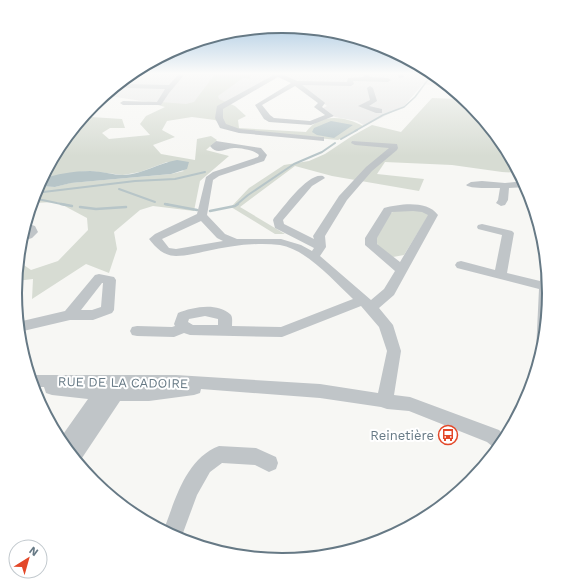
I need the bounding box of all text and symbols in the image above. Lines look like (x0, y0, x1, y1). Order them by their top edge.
street label: RUE DE LA CADOIRE (58, 374, 188, 391)
bus stop icon: Reinetière (437, 424, 459, 446)
place label: Reinetière (370, 428, 434, 443)
north arrow (8, 539, 48, 579)
text: N (27, 544, 41, 559)

